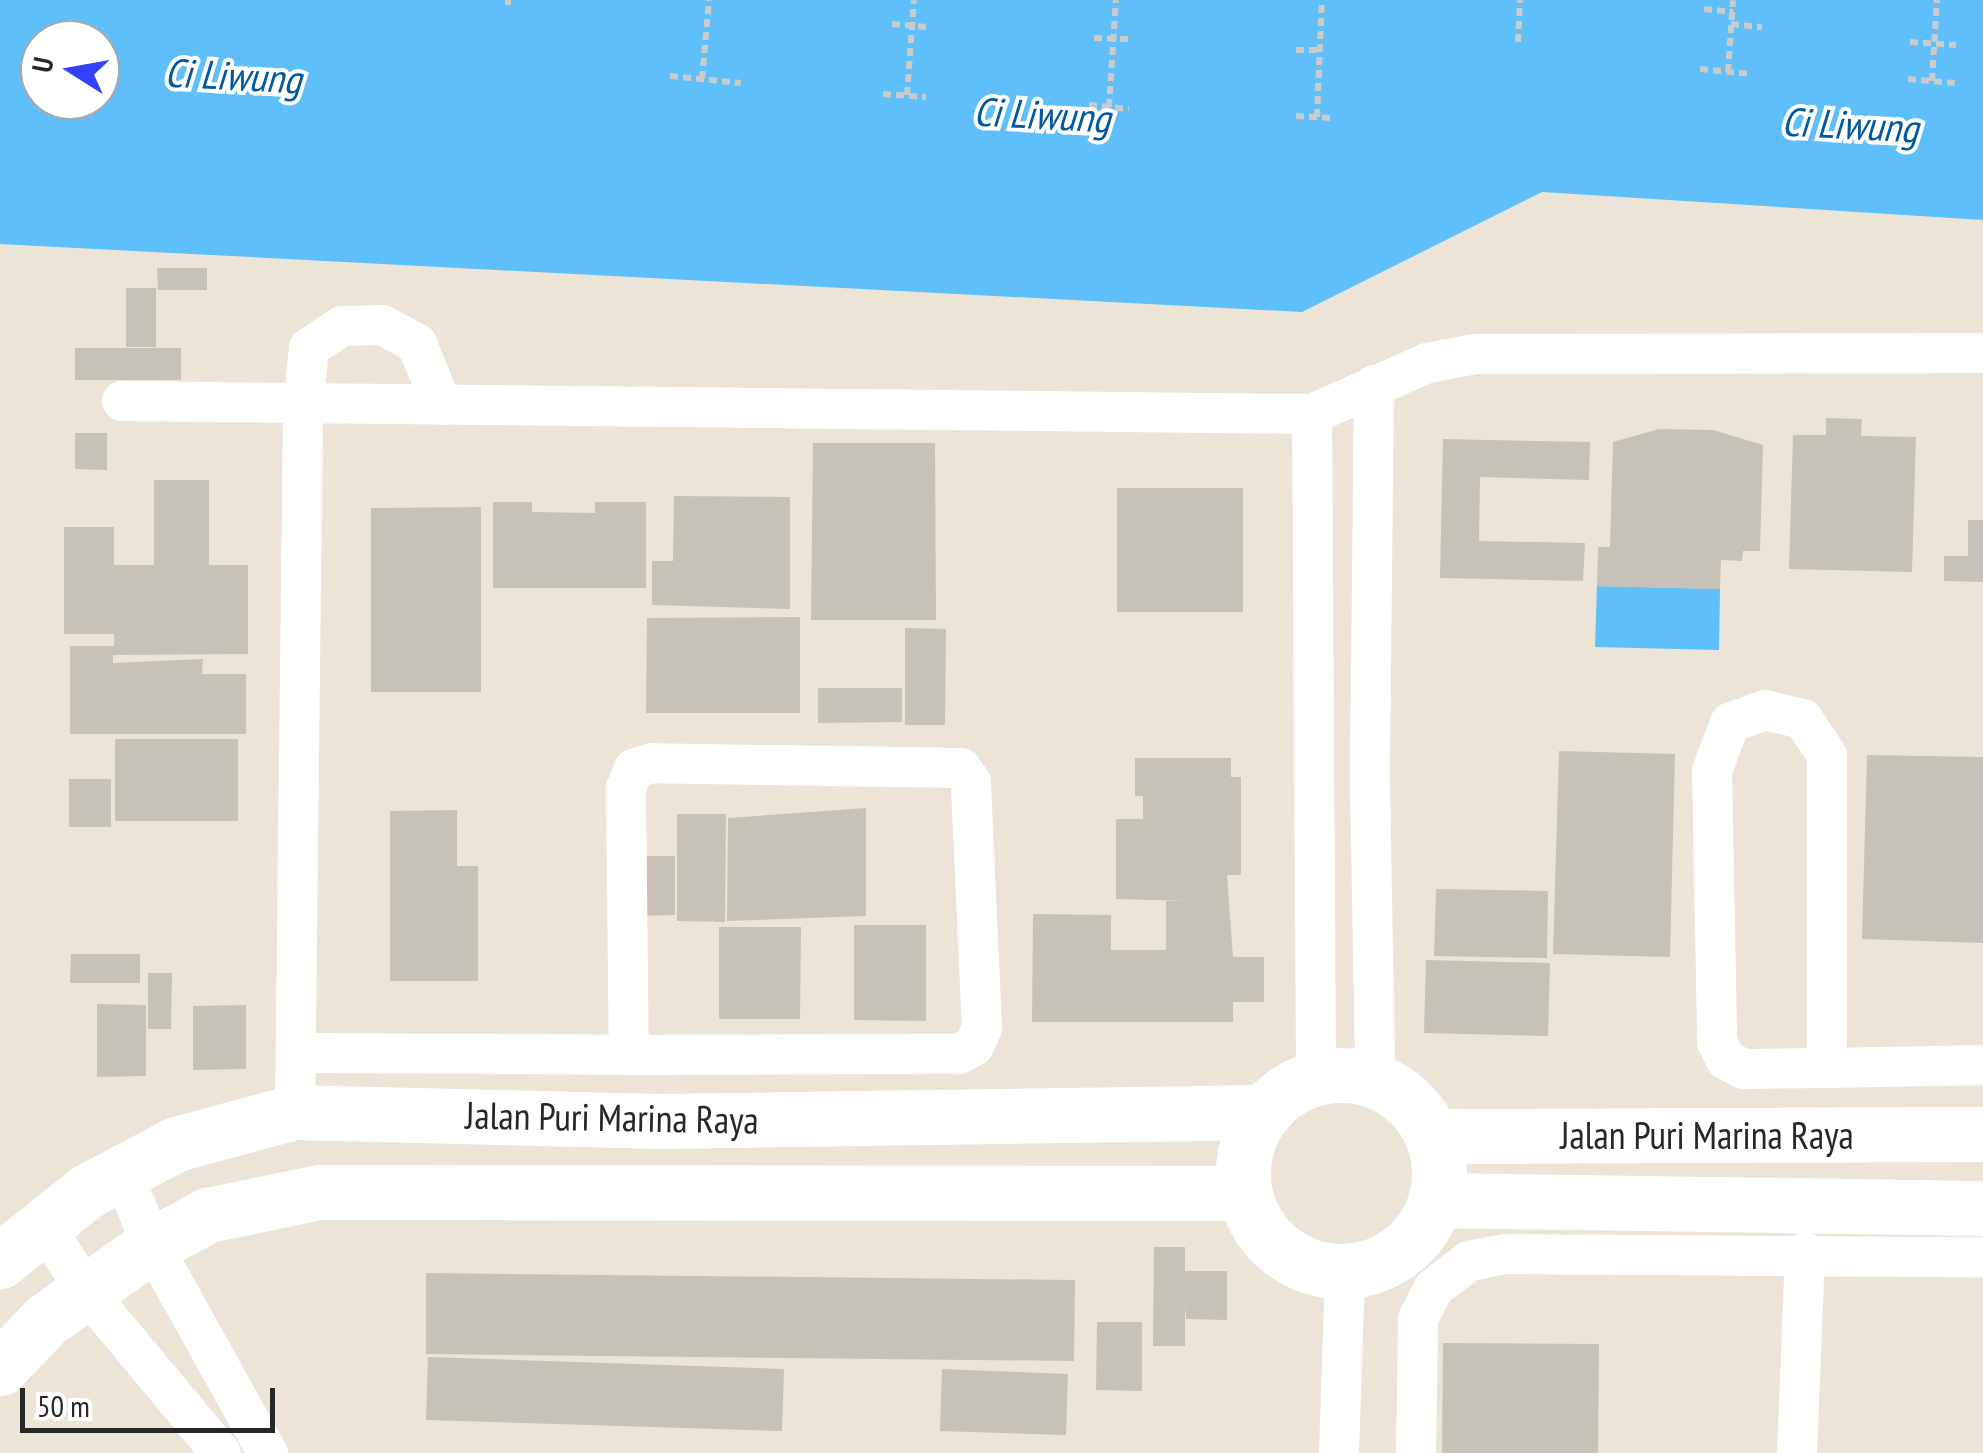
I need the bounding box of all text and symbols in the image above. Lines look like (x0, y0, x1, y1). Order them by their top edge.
north arrow (20, 20, 120, 120)
water label: Ci Liwung (164, 47, 302, 103)
text: U (22, 54, 62, 75)
water label: Ci Liwung (973, 86, 1111, 142)
water label: Ci Liwung (1781, 96, 1919, 152)
street label: Jalan Puri Marina Raya (465, 1092, 759, 1142)
street label: Jalan Puri Marina Raya (1560, 1112, 1854, 1158)
scale bar (25, 1368, 280, 1430)
text: 50 m (37, 1386, 90, 1425)

